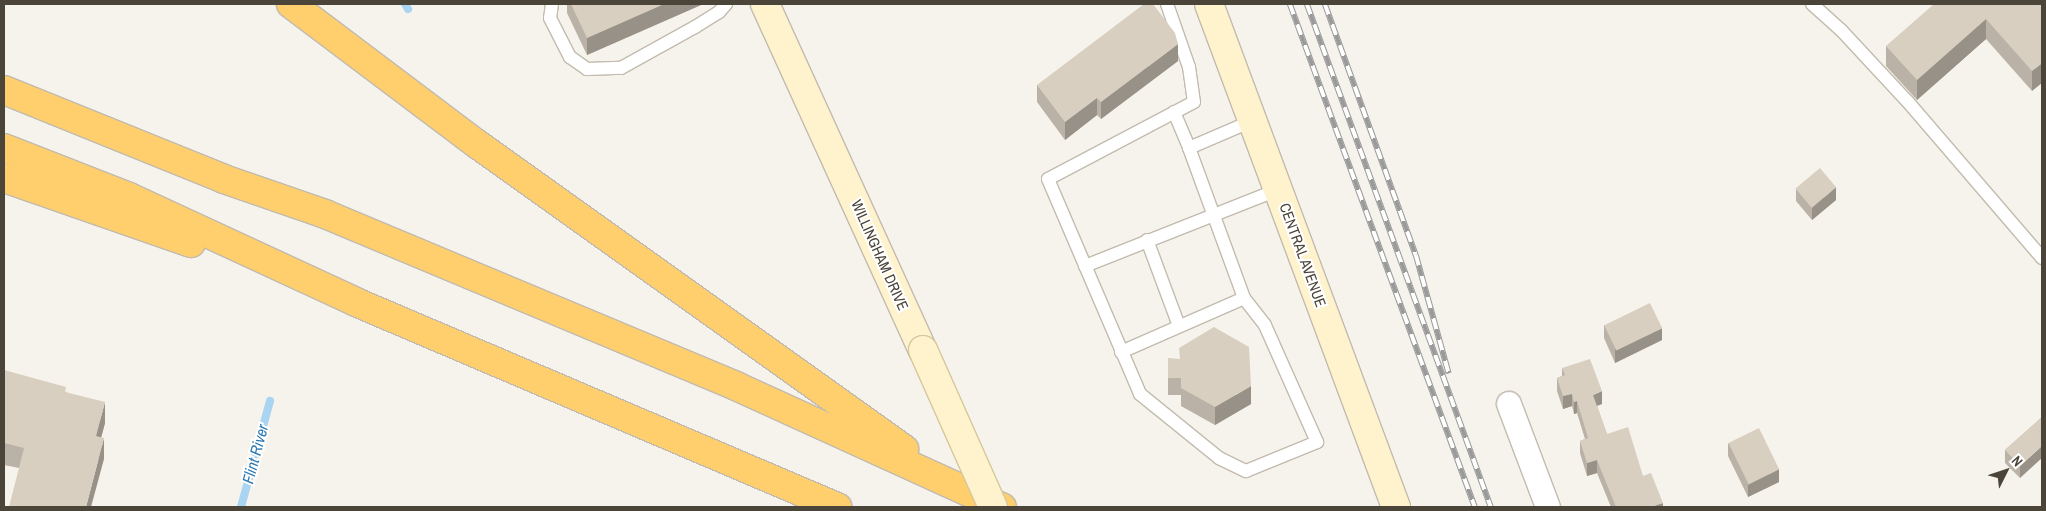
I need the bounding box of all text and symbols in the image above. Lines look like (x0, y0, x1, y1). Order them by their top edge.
street label: WILLINGHAM DRIVE (848, 197, 912, 313)
street label: CENTRAL AVENUE (1276, 200, 1330, 310)
water label: Flint River (238, 422, 272, 486)
north arrow (1981, 446, 2031, 496)
text: N (2008, 452, 2027, 470)

